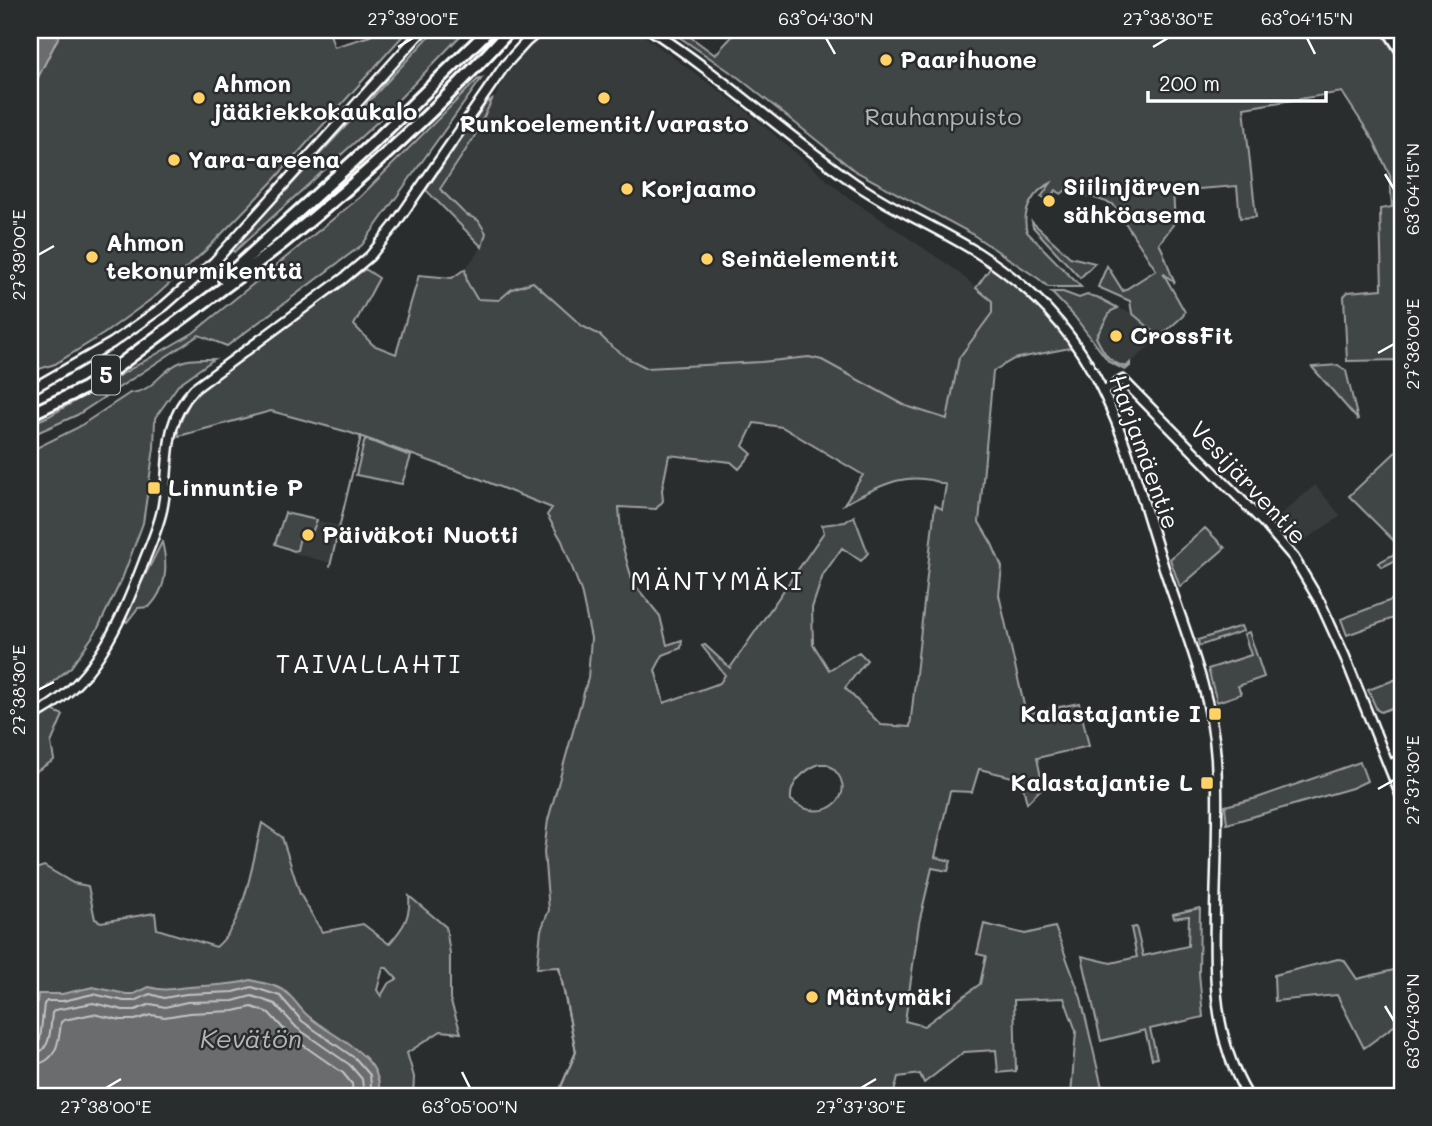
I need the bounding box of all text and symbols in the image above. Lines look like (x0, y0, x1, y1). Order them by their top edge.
text: 27°39'00"E (367, 6, 459, 30)
text: 63°04'30"N (778, 6, 874, 30)
text: 27°38'30"E (1123, 6, 1213, 30)
text: 63°04'15"N (1261, 6, 1353, 30)
place label: Paarihuone (900, 43, 1037, 74)
marker: Paarihuone (878, 52, 894, 68)
scale bar (1148, 60, 1327, 104)
place label: Ahmon jääkiekkokaukalo (211, 67, 417, 126)
text: 200 m (1159, 69, 1220, 96)
marker: Ahmon jääkiekkokaukalo (191, 90, 207, 106)
marker: Runkoelementit/varasto (596, 90, 612, 106)
park label: Rauhanpuisto (865, 100, 1021, 131)
place label: Runkoelementit/varasto (459, 107, 749, 138)
place label: Yara-areena (188, 143, 340, 174)
text: 63°04'15"N (1400, 143, 1424, 235)
marker: Yara-areena (166, 152, 182, 168)
place label: Siilinjärven sähköasema (1063, 170, 1206, 229)
place label: Korjaamo (641, 172, 756, 203)
marker: Korjaamo (619, 181, 635, 197)
marker: Siilinjärven sähköasema (1041, 193, 1057, 209)
text: 27°39'00"E (6, 209, 30, 301)
place label: Ahmon tekonurmikenttä (106, 226, 303, 285)
place label: Seinäelementit (721, 242, 899, 273)
marker: Ahmon tekonurmikenttä (84, 249, 100, 265)
marker: Seinäelementit (699, 251, 715, 267)
text: 27°38'00"E (1400, 298, 1424, 390)
place label: CrossFit (1130, 319, 1233, 350)
marker: CrossFit (1108, 328, 1124, 344)
road number: 5 (92, 356, 120, 394)
street label: Harjamäentie (1103, 370, 1188, 533)
street label: Vesijärventie (1184, 414, 1314, 550)
place label: Linnuntie P (168, 471, 303, 502)
marker: Linnuntie P (146, 480, 162, 496)
place label: Päiväkoti Nuotti (322, 518, 519, 549)
marker: Päiväkoti Nuotti (300, 527, 316, 543)
district label: MÄNTYMÄKI (630, 563, 804, 597)
text: 27°38'30"E (6, 645, 30, 735)
district label: TAIVALLAHTI (276, 646, 462, 680)
place label: Kalastajantie I (1020, 697, 1201, 728)
marker: Kalastajantie I (1207, 706, 1223, 722)
text: 27°37'30"E (1400, 735, 1424, 825)
place label: Kalastajantie L (1011, 766, 1193, 797)
marker: Kalastajantie L (1199, 775, 1215, 791)
text: 63°04'30"N (1400, 973, 1424, 1069)
place label: Mäntymäki (826, 980, 952, 1011)
marker: Mäntymäki (804, 989, 820, 1005)
water label: Kevätön (200, 1021, 302, 1055)
text: 27°38'00"E (60, 1094, 152, 1118)
text: 63°05'00"N (422, 1094, 518, 1118)
text: 27°37'30"E (816, 1094, 906, 1118)

